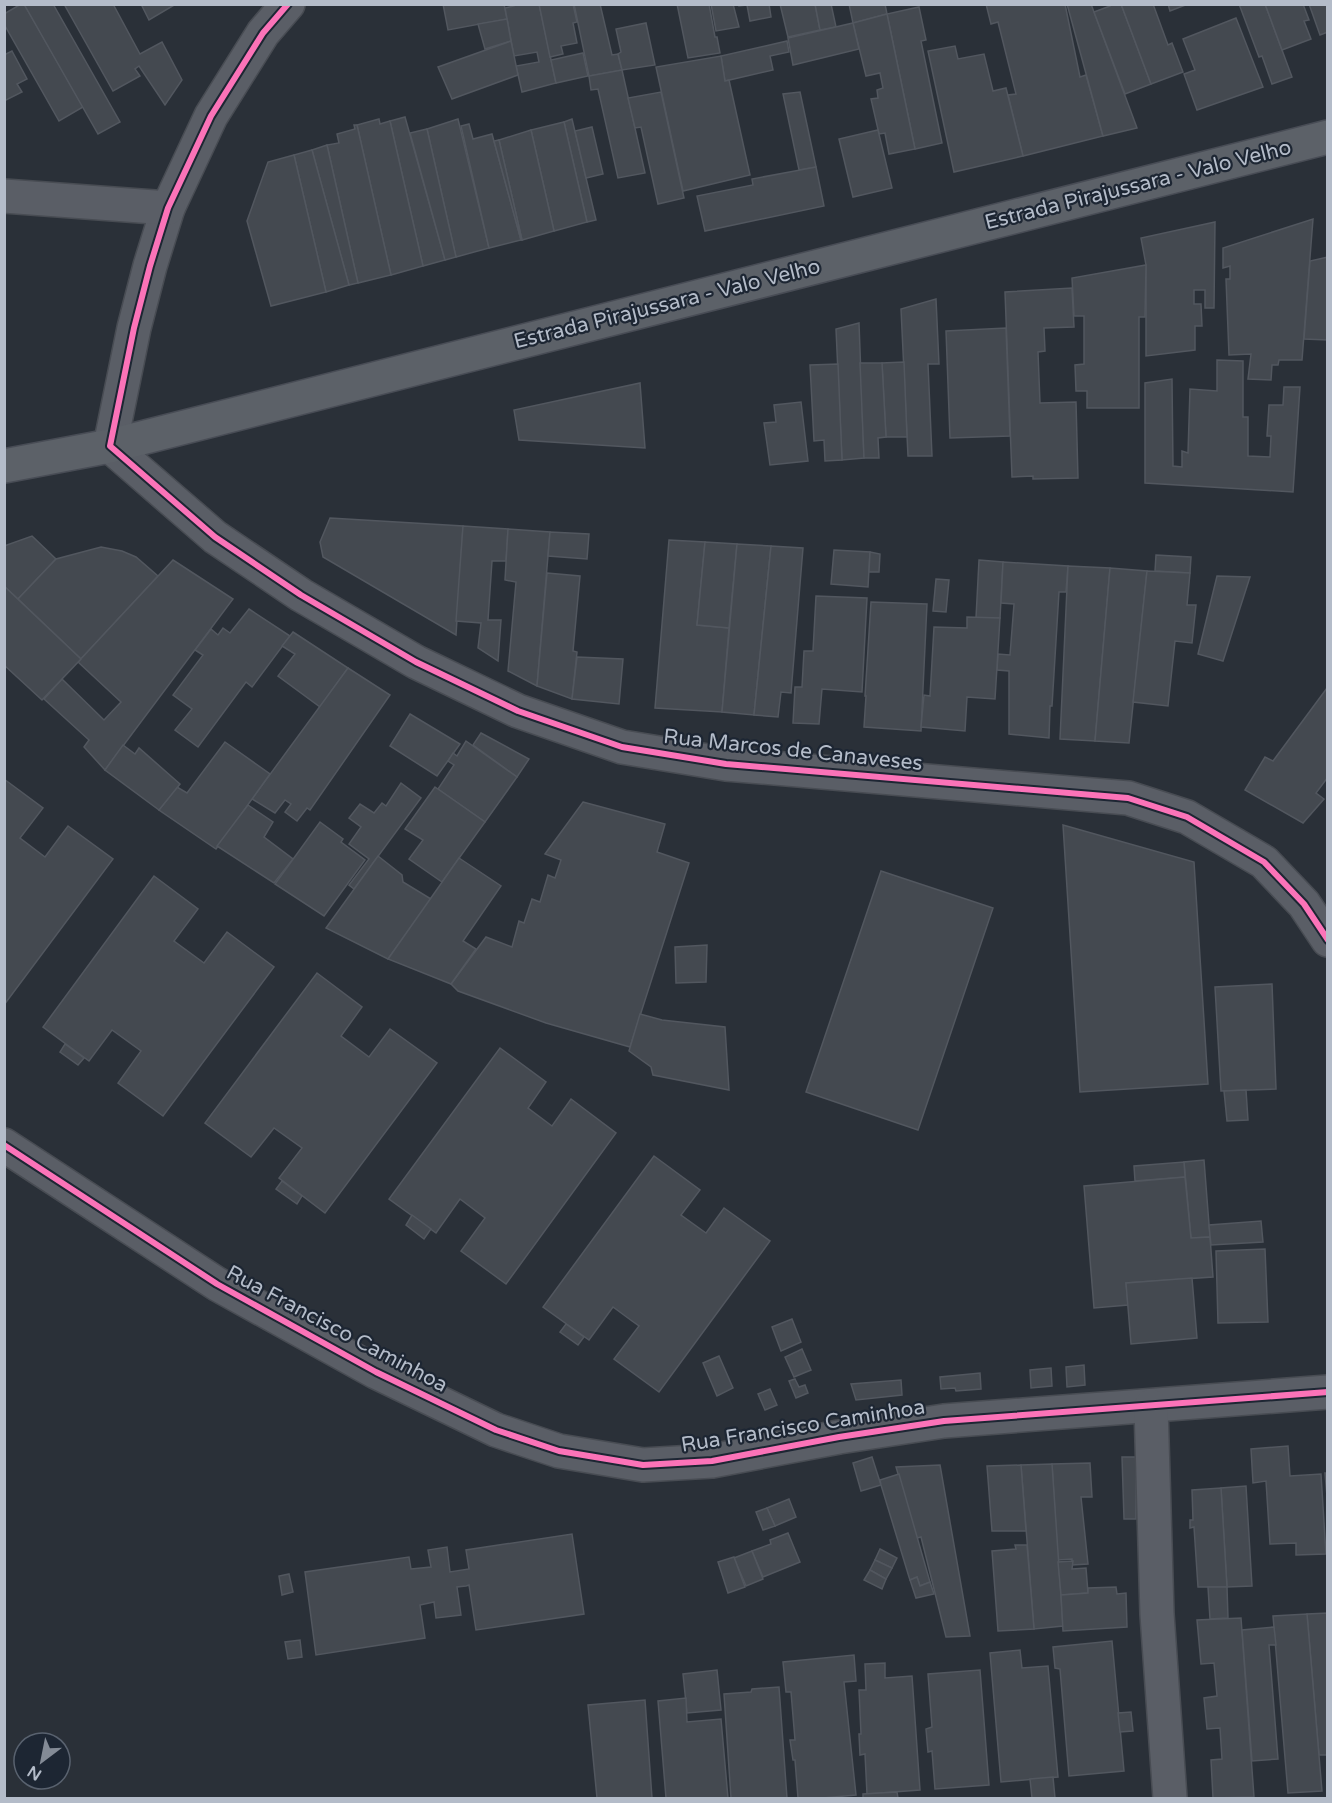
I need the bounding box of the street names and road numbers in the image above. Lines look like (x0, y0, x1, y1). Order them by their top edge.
street label: Estrada Pirajussara - Valo Velho (982, 135, 1294, 235)
street label: Estrada Pirajussara - Valo Velho (511, 254, 823, 354)
street label: Rua Marcos de Canaveses (662, 724, 924, 776)
street label: Rua Francisco Caminhoa (222, 1260, 452, 1398)
street label: Rua Francisco Caminhoa (679, 1394, 927, 1458)

